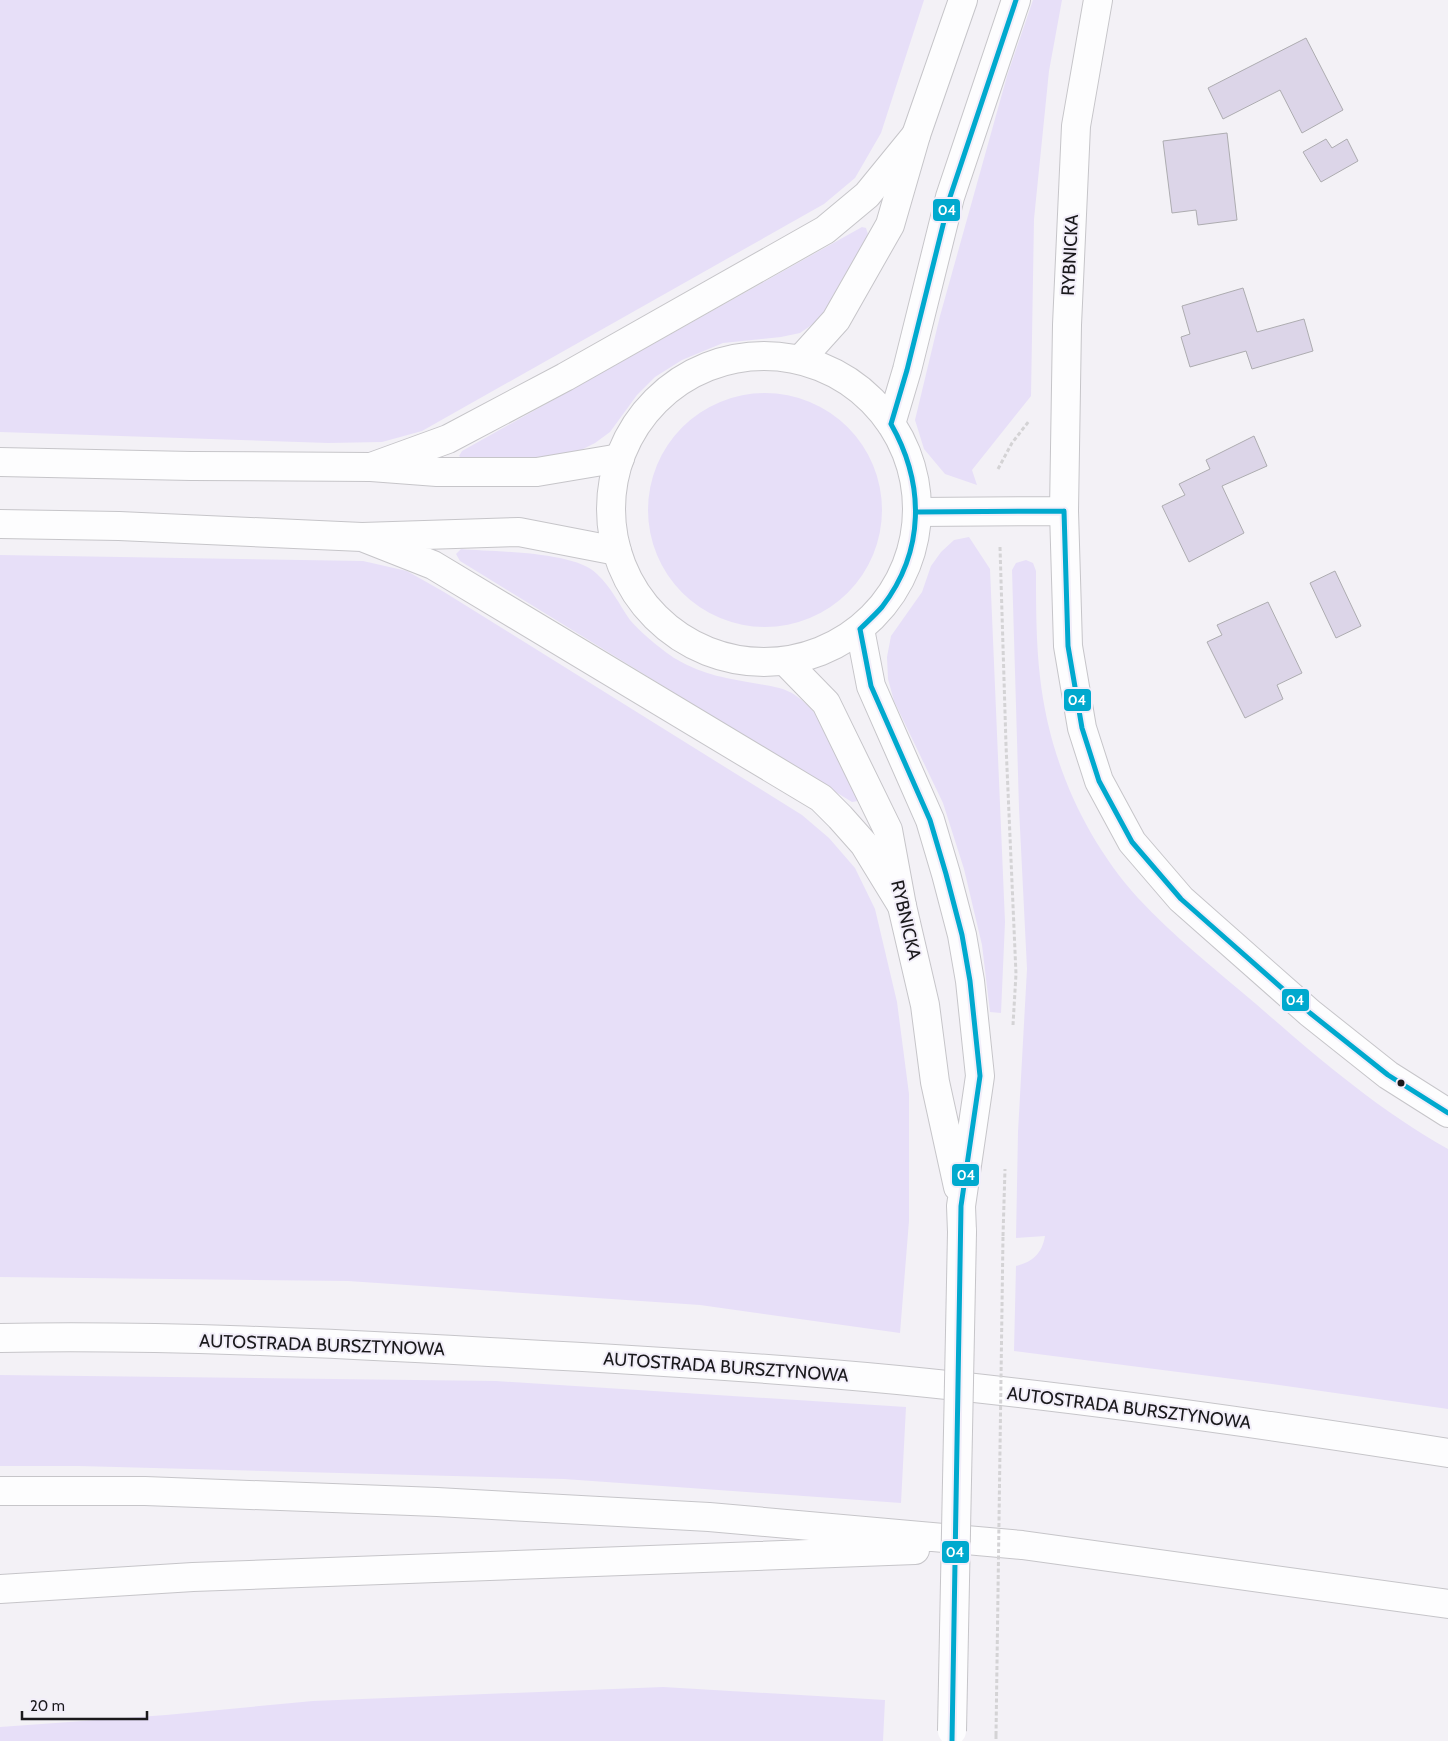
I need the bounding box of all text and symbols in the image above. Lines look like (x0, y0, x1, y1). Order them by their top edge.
line badge: 04 (932, 198, 961, 222)
text: 04 (938, 201, 956, 219)
street label: RYBNICKA (1057, 214, 1083, 296)
line badge: 04 (1063, 688, 1092, 712)
text: 04 (1068, 691, 1086, 709)
street label: RYBNICKA (886, 878, 926, 962)
line badge: 04 (1281, 988, 1310, 1012)
text: 04 (1286, 991, 1304, 1009)
unlabelled marker (1396, 1078, 1406, 1088)
line badge: 04 (951, 1163, 980, 1187)
text: 04 (957, 1166, 975, 1184)
street label: AUTOSTRADA BURSZTYNOWA (199, 1330, 445, 1360)
street label: AUTOSTRADA BURSZTYNOWA (603, 1347, 849, 1387)
street label: AUTOSTRADA BURSZTYNOWA (1006, 1382, 1252, 1434)
line badge: 04 (941, 1540, 970, 1564)
text: 04 (946, 1543, 964, 1561)
scale bar (22, 1688, 148, 1720)
text: 20 m (30, 1697, 65, 1715)

